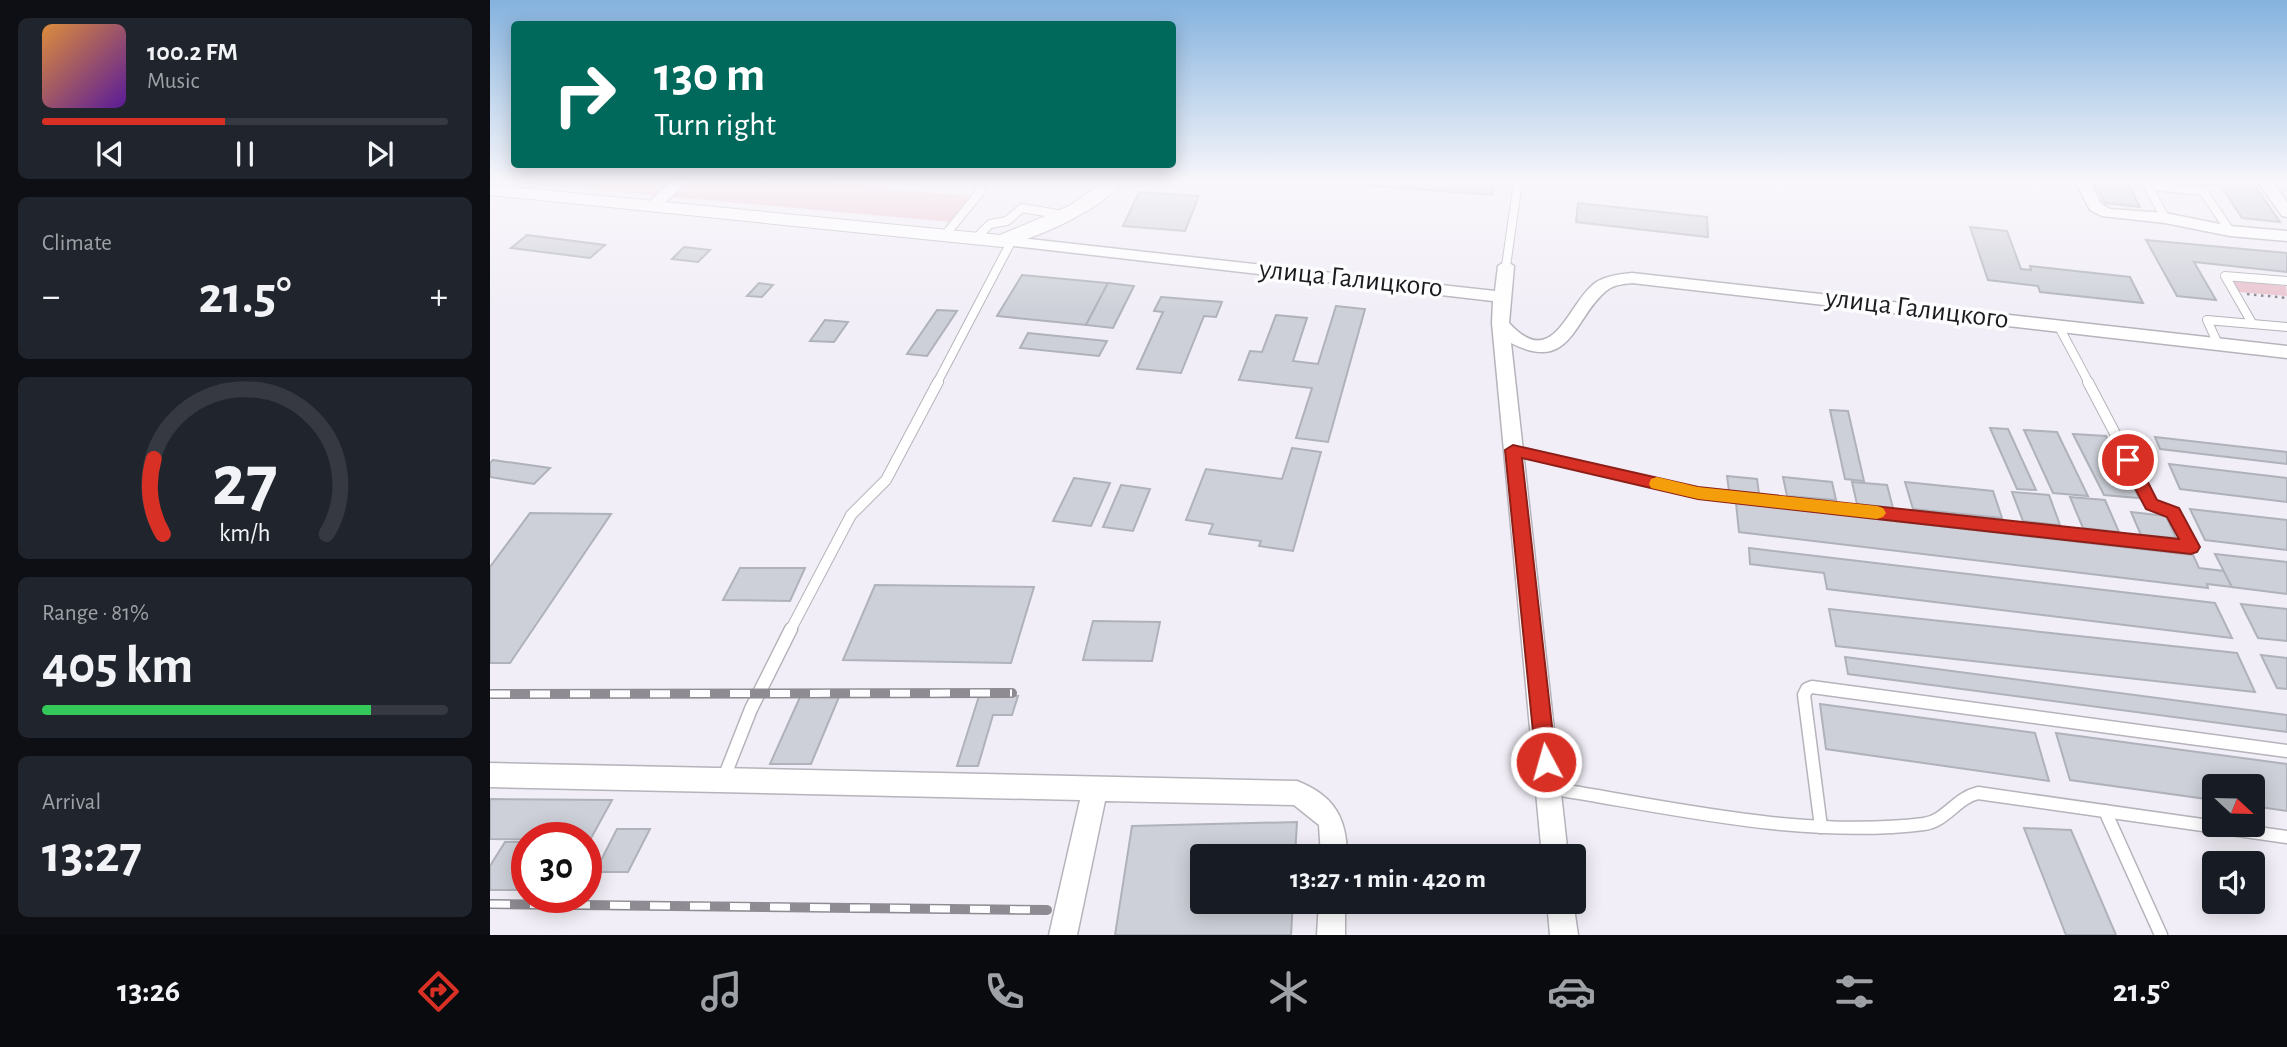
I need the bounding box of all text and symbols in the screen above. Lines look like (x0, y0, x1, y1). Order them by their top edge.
text: 100.2 FM (147, 39, 238, 65)
icon: right (539, 49, 630, 140)
text: 130 m (654, 51, 765, 100)
text: Music (147, 70, 199, 93)
text: Turn right (654, 109, 776, 141)
icon: previous (91, 135, 129, 173)
icon: pause (226, 135, 264, 173)
icon: next (361, 135, 399, 173)
text: Climate (42, 232, 112, 255)
street label: улица Галицкого (1257, 255, 1444, 303)
text: 21.5° (199, 270, 291, 322)
text: − (42, 278, 60, 316)
text: + (430, 278, 448, 316)
street label: улица Галицкого (1823, 284, 2010, 334)
pin (2098, 430, 2158, 490)
icon: arrive (2109, 441, 2147, 479)
text: 27 (212, 446, 278, 519)
text: km/h (219, 520, 271, 545)
text: Range · 81% (42, 602, 149, 625)
text: 405 km (42, 640, 193, 692)
position arrow (1509, 725, 1583, 799)
north arrow (2202, 774, 2264, 836)
map controls (2202, 774, 2265, 914)
text: Arrival (42, 791, 101, 814)
speed limit sign: 30 (511, 822, 602, 913)
text: 13:27 (42, 829, 142, 881)
button: sound (2202, 851, 2265, 914)
text: 13:27 · 1 min · 420 m (1290, 866, 1486, 892)
icon: directions (414, 967, 463, 1016)
icon: music (697, 967, 746, 1016)
icon: phone (980, 967, 1029, 1016)
icon: climate (1264, 967, 1313, 1016)
icon: car (1547, 967, 1596, 1016)
icon: filters (1830, 967, 1879, 1016)
text: 13:26 (117, 975, 180, 1007)
text: 21.5° (2113, 975, 2170, 1007)

